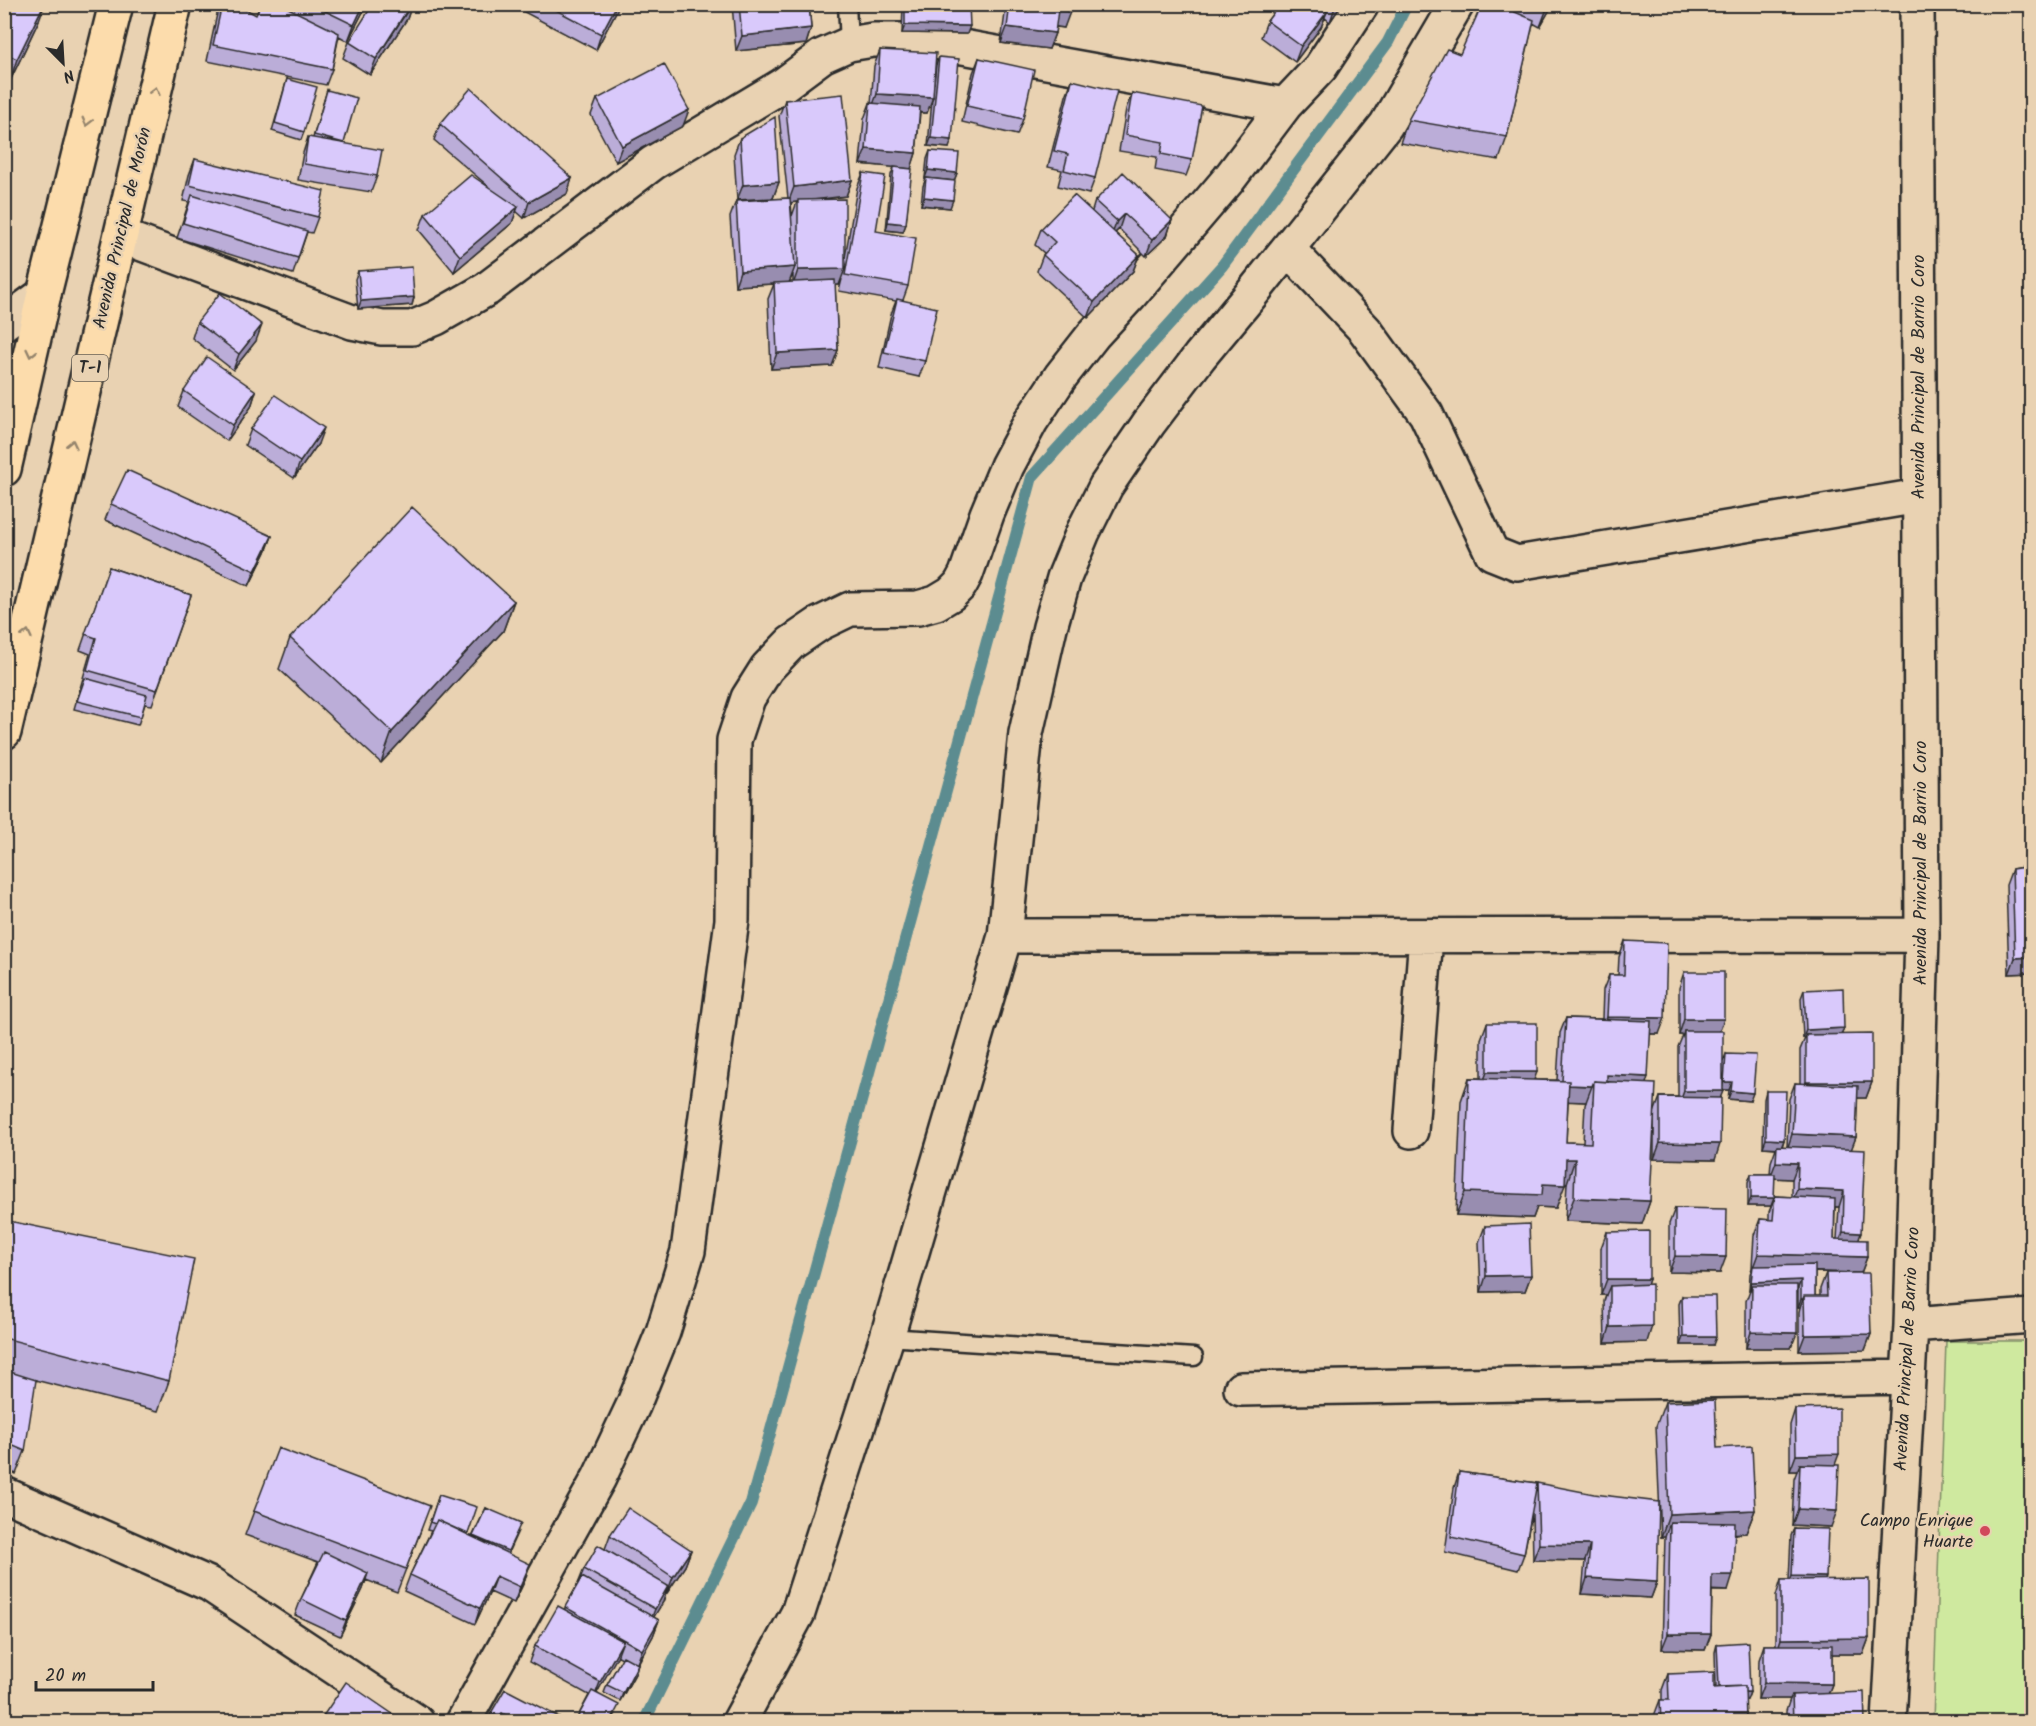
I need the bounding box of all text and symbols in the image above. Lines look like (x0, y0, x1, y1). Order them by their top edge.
north arrow (33, 33, 93, 93)
text: N (59, 62, 78, 89)
one-way arrow (147, 86, 160, 96)
one-way arrow (81, 117, 94, 127)
street label: Avenida Principal de Morón (86, 124, 160, 332)
street label: Avenida Principal de Barrio Coro (1905, 255, 1934, 499)
one-way arrow (25, 348, 38, 358)
road number: T-1 (72, 355, 108, 381)
one-way arrow (65, 439, 78, 449)
one-way arrow (20, 629, 33, 639)
street label: Avenida Principal de Barrio Coro (1907, 741, 1936, 985)
street label: Avenida Principal de Barrio Coro (1887, 1226, 1929, 1472)
place label: Campo Enrique Huarte (1860, 1507, 1973, 1557)
marker: Campo Enrique Huarte (1978, 1524, 1992, 1538)
scale bar (36, 1654, 153, 1692)
text: 20 m (45, 1662, 86, 1691)

